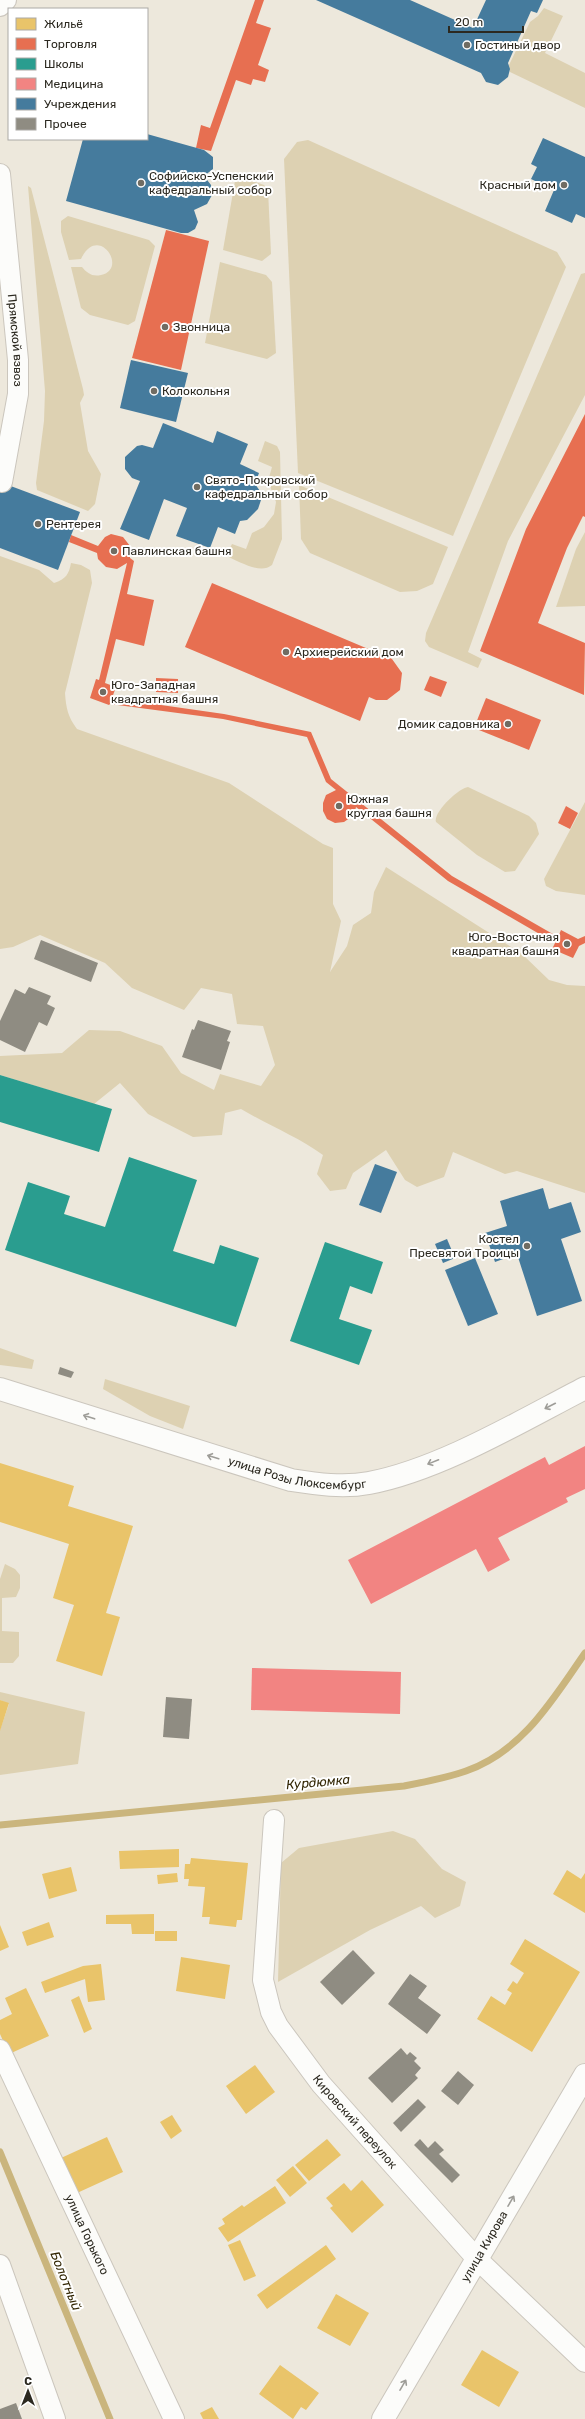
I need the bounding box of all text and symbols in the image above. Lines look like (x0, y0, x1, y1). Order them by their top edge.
legend (8, 8, 148, 140)
scale bar (449, 8, 523, 34)
text: 20 m (455, 15, 483, 29)
text: Жильё (44, 17, 83, 31)
text: Торговля (44, 37, 97, 51)
place label: Гостиный двор (475, 38, 561, 52)
marker: Гостиный двор (462, 40, 472, 50)
text: Школы (44, 57, 84, 71)
text: Медицина (44, 77, 103, 91)
text: Учреждения (44, 97, 116, 111)
text: Прочее (44, 117, 87, 131)
place label: Софийско-Успенский кафедральный собор (149, 169, 274, 197)
marker: Софийско-Успенский кафедральный собор (136, 178, 146, 188)
place label: Красный дом (480, 178, 556, 192)
marker: Красный дом (559, 180, 569, 190)
street label: Прямской взвоз (5, 293, 25, 387)
place label: Звонница (173, 320, 230, 334)
marker: Звонница (160, 322, 170, 332)
place label: Колокольня (162, 384, 230, 398)
marker: Колокольня (149, 386, 159, 396)
place label: Свято-Покровский кафедральный собор (205, 473, 328, 501)
marker: Свято-Покровский кафедральный собор (192, 482, 202, 492)
place label: Рентерея (46, 517, 101, 531)
marker: Рентерея (33, 519, 43, 529)
place label: Павлинская башня (122, 544, 232, 558)
marker: Павлинская башня (109, 546, 119, 556)
place label: Архиерейский дом (294, 645, 404, 659)
marker: Архиерейский дом (281, 647, 291, 657)
place label: Юго-Западная квадратная башня (111, 678, 218, 706)
marker: Юго-Западная квадратная башня (98, 687, 108, 697)
place label: Домик садовника (398, 717, 500, 731)
marker: Домик садовника (503, 719, 513, 729)
place label: Южная круглая башня (347, 792, 432, 820)
marker: Южная круглая башня (334, 801, 344, 811)
place label: Юго-Восточная квадратная башня (452, 930, 559, 958)
marker: Юго-Восточная квадратная башня (562, 939, 572, 949)
place label: Костел Пресвятой Троицы (409, 1232, 519, 1260)
marker: Костел Пресвятой Троицы (522, 1241, 532, 1251)
one-way arrow (545, 1403, 557, 1410)
one-way arrow (82, 1413, 95, 1420)
one-way arrow (206, 1453, 219, 1460)
street label: улица Розы Люксембург (226, 1454, 368, 1492)
one-way arrow (428, 1459, 440, 1466)
water label: Курдюмка (285, 1772, 351, 1792)
street label: Кировский переулок (310, 2072, 400, 2172)
street label: улица Горького (62, 2192, 112, 2277)
one-way arrow (508, 2195, 516, 2207)
street label: улица Кирова (458, 2209, 511, 2285)
water label: Болотный (47, 2249, 85, 2313)
north arrow (8, 2371, 48, 2411)
text: С (24, 2375, 32, 2388)
one-way arrow (399, 2379, 407, 2391)

